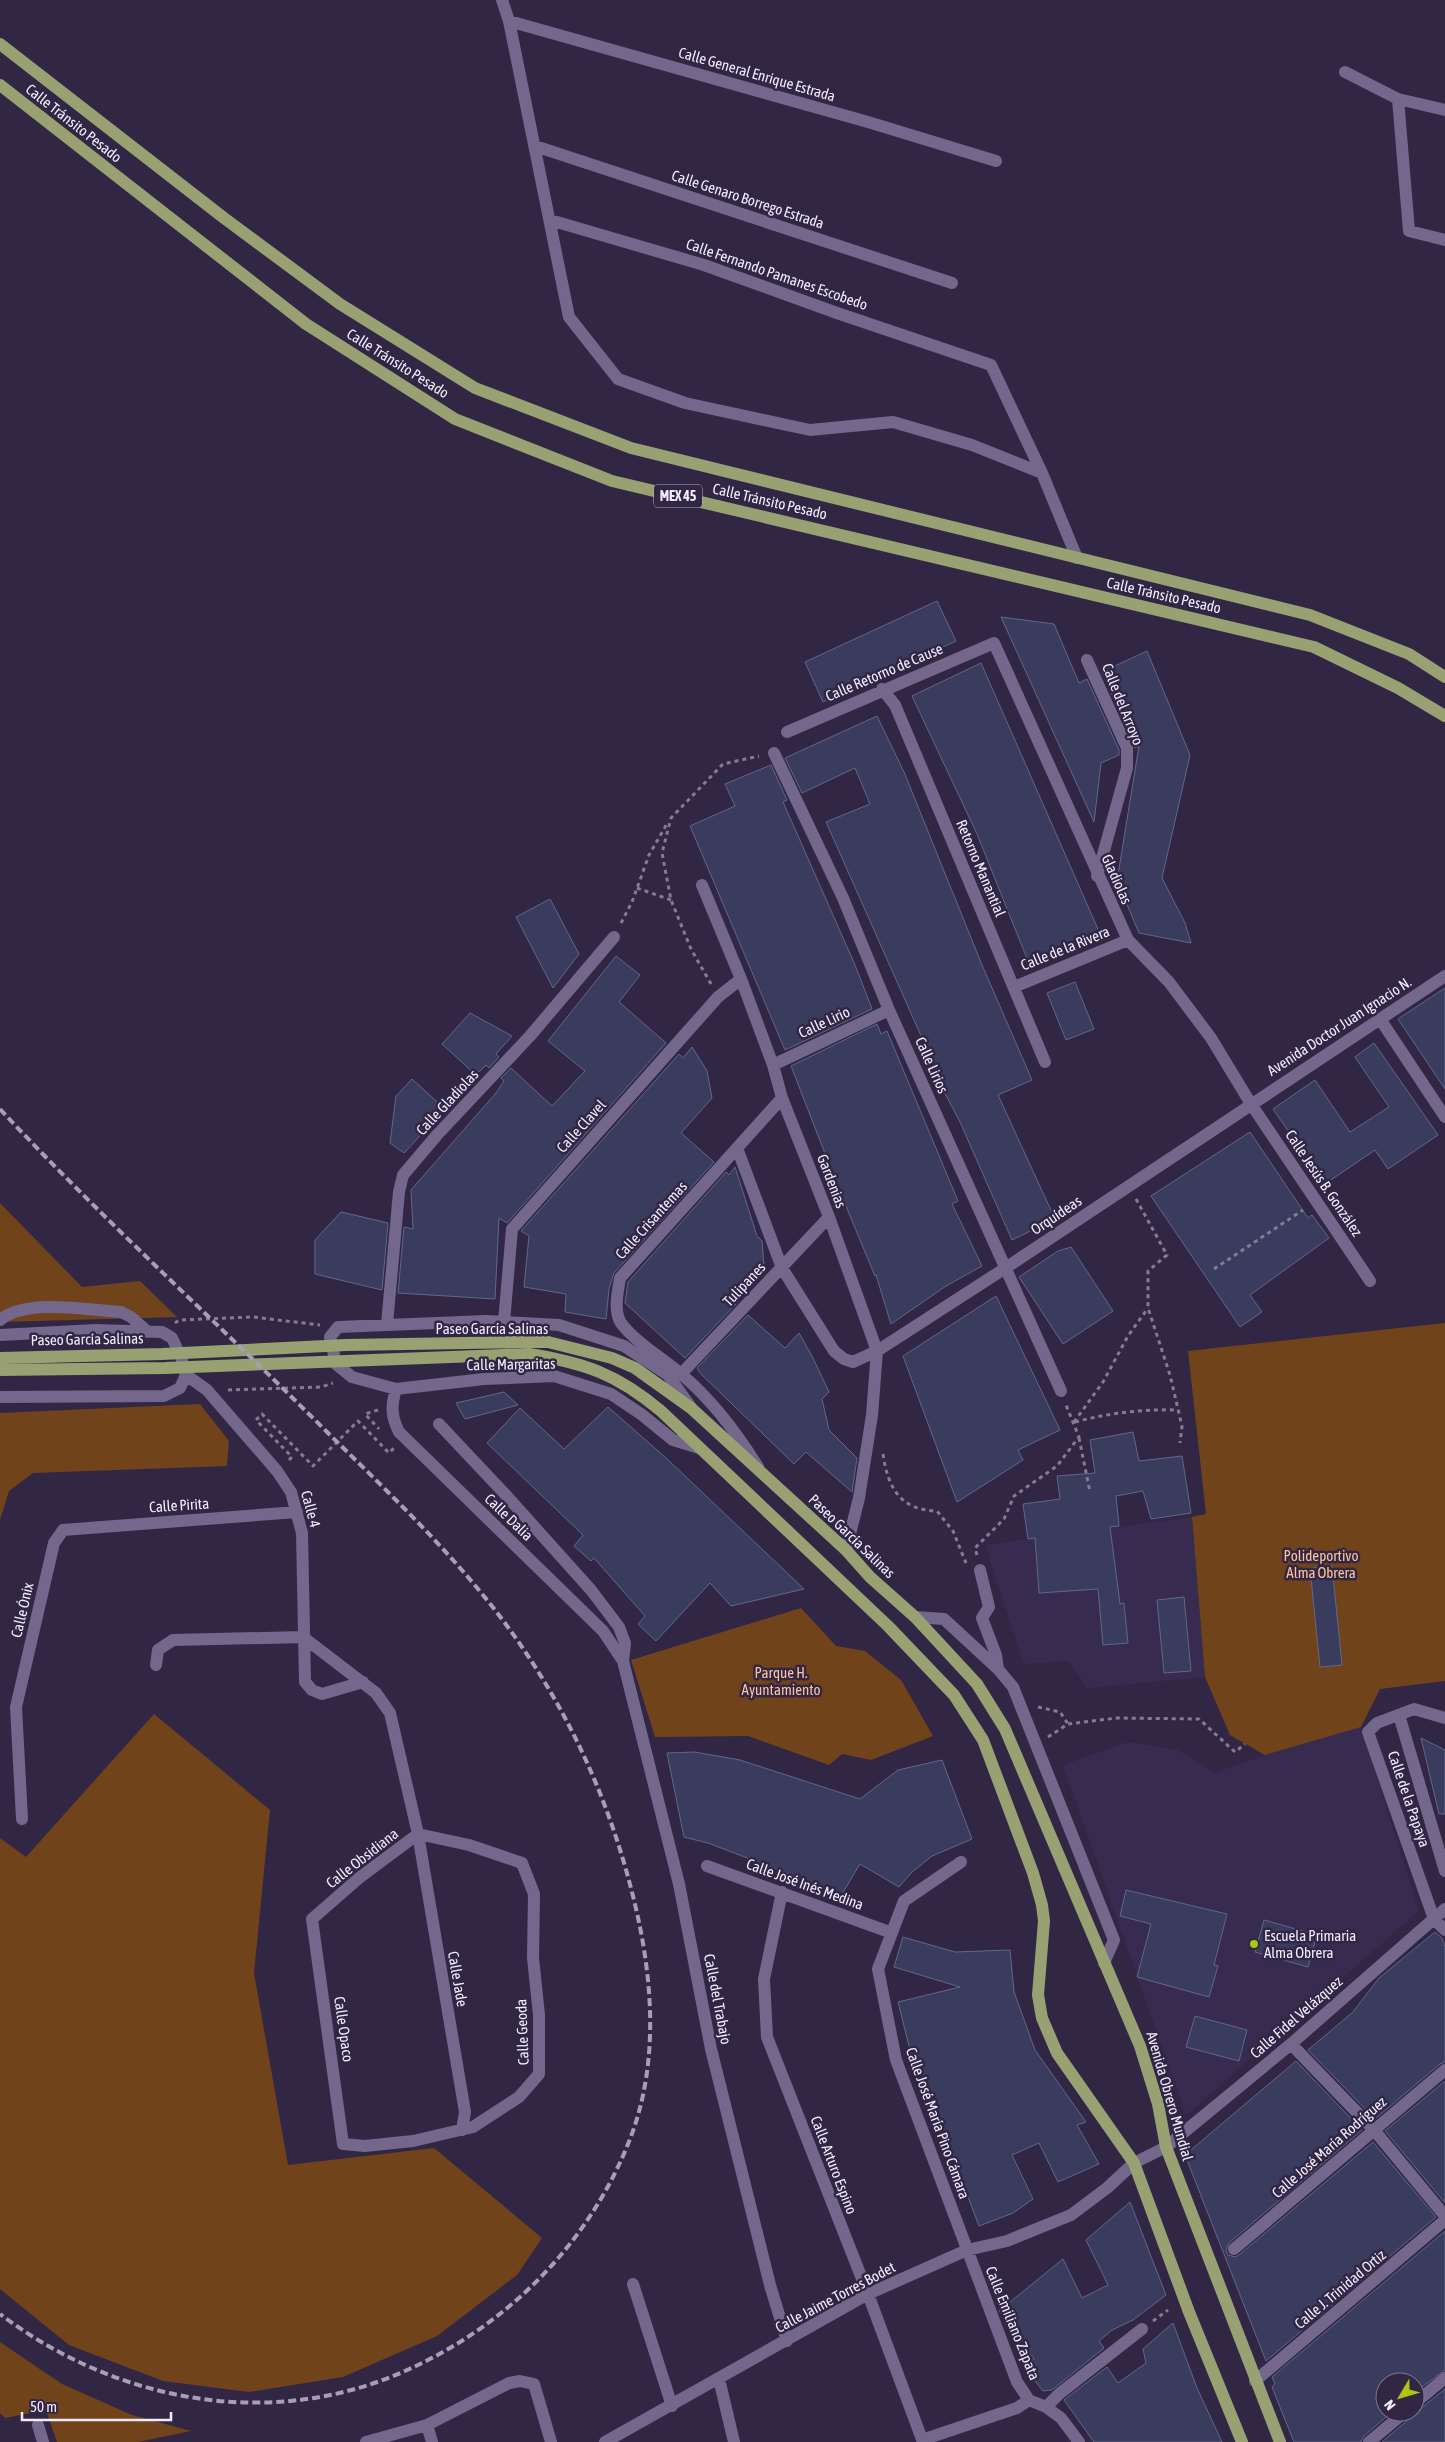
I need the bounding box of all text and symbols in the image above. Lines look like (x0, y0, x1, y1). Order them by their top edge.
street label: Calle General Enrique Estrada (677, 43, 837, 105)
street label: Calle Tránsito Pesado (23, 80, 125, 166)
street label: Calle Genaro Borrego Estrada (670, 166, 826, 232)
street label: Calle Fernando Pamanes Escobedo (684, 235, 870, 313)
street label: Calle Tránsito Pesado (344, 325, 452, 401)
street label: Calle Tránsito Pesado (711, 480, 829, 522)
road number: MEX 45 (654, 484, 702, 508)
street label: Calle Tránsito Pesado (1105, 574, 1223, 616)
street label: Calle Retorno de Cause (823, 640, 945, 704)
street label: Calle del Arroyo (1099, 661, 1147, 747)
street label: Retorno Manantial (953, 817, 1009, 919)
street label: Gladiolas (1099, 851, 1135, 907)
street label: Calle de la Rivera (1018, 922, 1112, 974)
street label: Avenida Doctor Juan Ignacio N. (1264, 973, 1414, 1079)
street label: Calle Lirio (796, 1003, 852, 1041)
street label: Calle Lirios (912, 1034, 952, 1096)
street label: Calle Gladiolas (412, 1066, 482, 1138)
street label: Calle Clavel (553, 1096, 609, 1156)
street label: Calle Jesús B. González (1282, 1127, 1366, 1240)
street label: Gardenias (814, 1152, 850, 1210)
street label: Calle Crisantemas (612, 1178, 690, 1262)
street label: Orquídeas (1028, 1192, 1084, 1238)
street label: Tulipanes (719, 1258, 769, 1310)
street label: Paseo García Salinas (436, 1320, 548, 1337)
street label: Paseo García Salinas (30, 1330, 144, 1348)
street label: Calle Margaritas (466, 1355, 556, 1373)
street label: Calle 4 (298, 1489, 324, 1529)
street label: Calle Dalia (481, 1490, 537, 1544)
street label: Paseo García Salinas (806, 1491, 898, 1581)
street label: Calle Pirita (148, 1494, 210, 1516)
park label: Polideportivo Alma Obrera (1284, 1547, 1358, 1581)
street label: Calle Ónix (7, 1581, 37, 1639)
park label: Parque H. Ayuntamiento (742, 1664, 820, 1698)
street label: Calle de la Papaya (1385, 1749, 1433, 1849)
street label: Calle Obsidiana (323, 1825, 401, 1891)
street label: Calle José Inés Medina (744, 1855, 866, 1913)
place label: Escuela Primaria Alma Obrera (1264, 1927, 1356, 1961)
marker: Escuela Primaria Alma Obrera (1248, 1938, 1260, 1950)
street label: Calle Jade (445, 1950, 471, 2008)
street label: Calle del Trabajo (701, 1952, 735, 2046)
street label: Calle Fidel Velázquez (1247, 1972, 1346, 2062)
street label: Calle Opaco (331, 1995, 357, 2063)
street label: Calle Geoda (512, 1999, 532, 2065)
street label: Avenida Obrero Mundial (1143, 2029, 1197, 2163)
street label: Calle José María Pino Cámara (903, 2045, 973, 2201)
street label: Calle José María Rodríguez (1268, 2092, 1390, 2201)
street label: Calle Arturo Espino (807, 2114, 861, 2216)
street label: Calle J. Trinidad Ortiz (1291, 2246, 1389, 2332)
street label: Calle Jaime Torres Bodet (772, 2258, 898, 2336)
street label: Calle Emiliano Zapata (982, 2264, 1044, 2382)
north arrow (1375, 2372, 1425, 2422)
scale bar (22, 2390, 171, 2422)
text: N (1381, 2397, 1399, 2413)
text: 50 m (30, 2398, 57, 2415)

